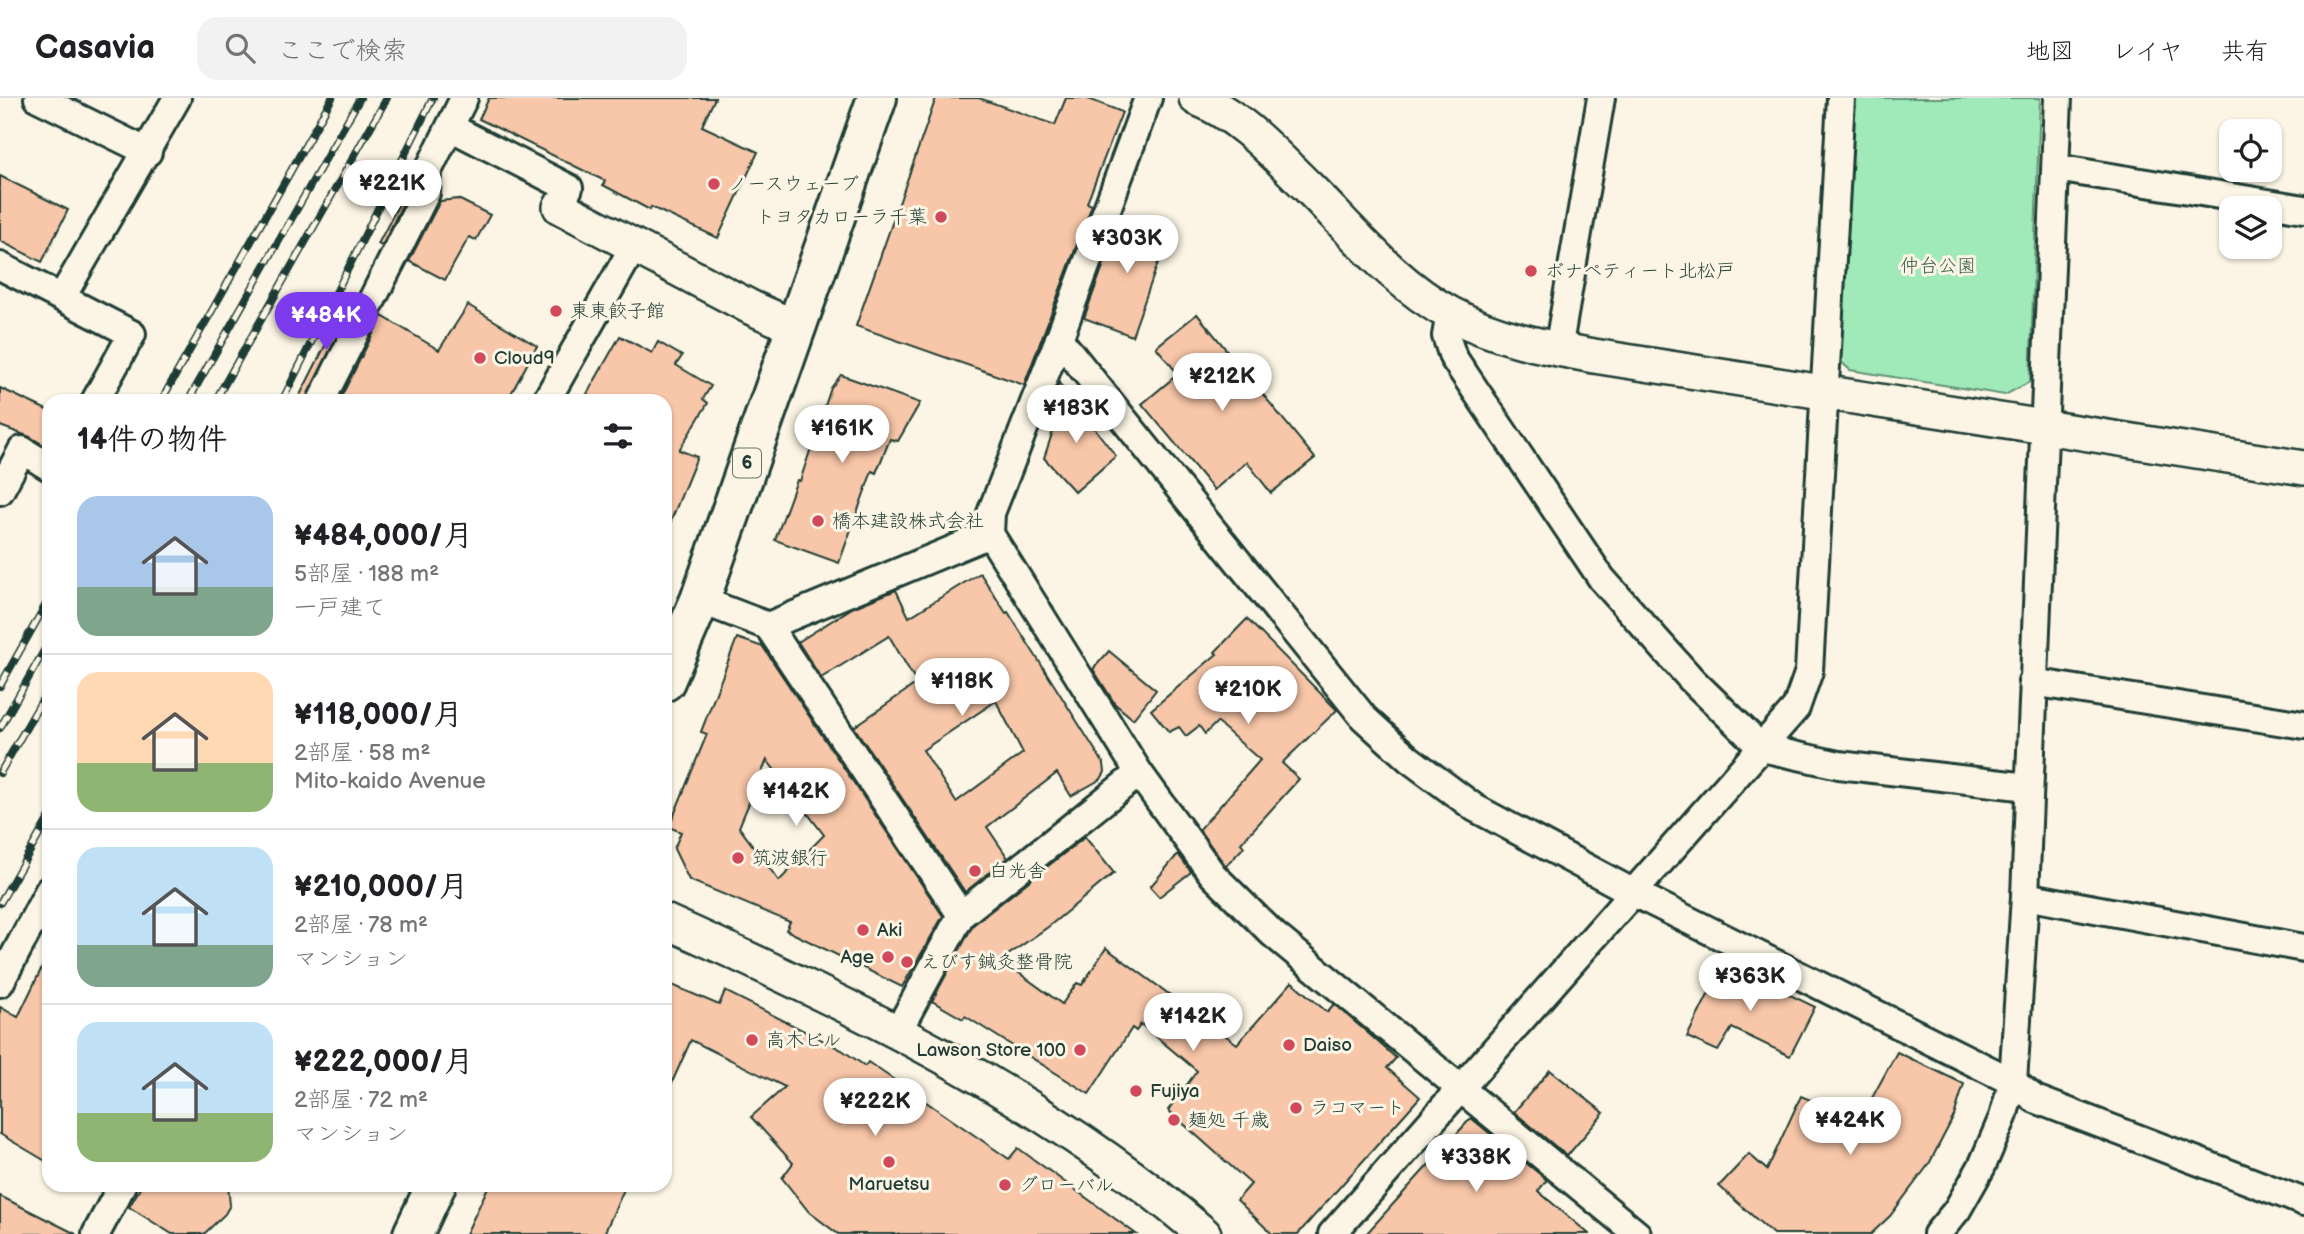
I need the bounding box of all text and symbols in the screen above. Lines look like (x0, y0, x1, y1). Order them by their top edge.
search box (197, 17, 687, 80)
text: Casavia (35, 28, 155, 68)
icon: search (221, 29, 259, 67)
text: ここで検索 (277, 36, 407, 67)
text: 地図 (2026, 37, 2074, 66)
text: レイヤ (2112, 37, 2183, 66)
text: 共有 (2221, 37, 2269, 66)
map controls (2219, 119, 2282, 259)
button: locate (2219, 119, 2282, 182)
pin: ¥221K (343, 160, 441, 220)
text: ¥221K (359, 169, 425, 197)
place label: ノースウェーブ (728, 173, 859, 196)
marker: ノースウェーブ (706, 176, 722, 192)
button: layers (2219, 196, 2282, 259)
place label: トヨタカローラ千葉 (756, 206, 927, 229)
marker: トヨタカローラ千葉 (933, 209, 949, 225)
pin: ¥303K (1078, 216, 1176, 275)
text: ¥303K (1092, 224, 1162, 252)
park label: 仲台公園 (1900, 255, 1976, 278)
place label: ボナペティート北松戸 (1545, 260, 1735, 283)
marker: ボナペティート北松戸 (1523, 263, 1539, 279)
pin: ¥484K (277, 292, 375, 352)
place label: 東東餃子館 (570, 300, 665, 323)
text: ¥484K (291, 301, 361, 329)
marker: 東東餃子館 (548, 303, 564, 319)
place label: Cloud9 (494, 347, 555, 370)
marker: Cloud9 (472, 350, 488, 366)
pin: ¥212K (1173, 354, 1271, 413)
text: ¥212K (1189, 362, 1255, 390)
pin: ¥183K (1027, 386, 1125, 445)
text: ¥183K (1043, 394, 1109, 422)
pin: ¥161K (793, 406, 891, 465)
text: ¥161K (810, 414, 874, 442)
icon: filters (599, 417, 637, 455)
text: 14件の物件 (77, 422, 227, 458)
road number: 6 (733, 449, 761, 478)
place label: 橋本建設株式会社 (832, 510, 984, 533)
marker: 橋本建設株式会社 (810, 513, 826, 529)
text: ¥484,000/月 (294, 518, 473, 554)
icon: home (133, 524, 217, 608)
text: 5部屋 · 188 m² (294, 560, 439, 588)
text: 一戸建て (294, 594, 386, 622)
pin: ¥118K (913, 658, 1011, 718)
pin: ¥210K (1199, 666, 1297, 726)
text: ¥118K (931, 667, 993, 695)
text: ¥210K (1214, 675, 1282, 703)
text: ¥118,000/月 (294, 697, 463, 733)
icon: home (133, 700, 217, 784)
text: 2部屋 · 58 m² (294, 739, 430, 767)
text: Mito-kaido Avenue (294, 767, 486, 795)
pin: ¥142K (747, 768, 845, 828)
text: ¥142K (763, 777, 829, 805)
place label: 筑波銀行 (752, 847, 828, 870)
marker: 筑波銀行 (730, 850, 746, 866)
place label: 白光舎 (989, 860, 1046, 883)
marker: 白光舎 (967, 863, 983, 879)
text: ¥210,000/月 (294, 869, 468, 905)
icon: home (133, 875, 217, 959)
text: 2部屋 · 78 m² (294, 911, 428, 939)
place label: Aki (877, 919, 902, 942)
marker: Aki (855, 922, 871, 938)
text: マンション (294, 945, 408, 973)
place label: Age (841, 946, 874, 969)
marker: Age (880, 949, 896, 965)
place label: えびす鍼灸整骨院 (921, 951, 1073, 974)
marker: えびす鍼灸整骨院 (899, 954, 915, 970)
pin: ¥363K (1701, 954, 1799, 1013)
text: ¥363K (1715, 962, 1785, 990)
pin: ¥142K (1144, 993, 1242, 1053)
text: ¥142K (1160, 1002, 1226, 1030)
place label: 高木ビル (766, 1029, 842, 1052)
marker: 高木ビル (744, 1032, 760, 1048)
place label: Daiso (1303, 1034, 1352, 1057)
marker: Daiso (1281, 1037, 1297, 1053)
place label: Lawson Store 100 (916, 1039, 1066, 1062)
marker: Lawson Store 100 (1072, 1042, 1088, 1058)
text: ¥222,000/月 (294, 1044, 473, 1080)
icon: home (133, 1050, 217, 1134)
pin: ¥222K (826, 1079, 924, 1138)
place label: Fujiya (1150, 1080, 1200, 1103)
marker: Fujiya (1128, 1083, 1144, 1099)
text: 2部屋 · 72 m² (294, 1086, 428, 1114)
text: ¥222K (839, 1087, 911, 1115)
place label: ラコマート (1310, 1097, 1405, 1120)
pin: ¥424K (1801, 1098, 1899, 1157)
marker: ラコマート (1288, 1100, 1304, 1116)
text: ¥424K (1815, 1106, 1885, 1134)
place label: 麺処 千歳 (1188, 1109, 1269, 1132)
marker: 麺処 千歳 (1166, 1112, 1182, 1128)
text: マンション (294, 1120, 408, 1148)
pin: ¥338K (1427, 1134, 1525, 1194)
text: ¥338K (1441, 1143, 1511, 1171)
marker: Maruetsu (881, 1154, 897, 1170)
place label: Maruetsu (848, 1173, 930, 1196)
place label: グローバル (1019, 1174, 1114, 1197)
marker: グローバル (997, 1177, 1013, 1193)

